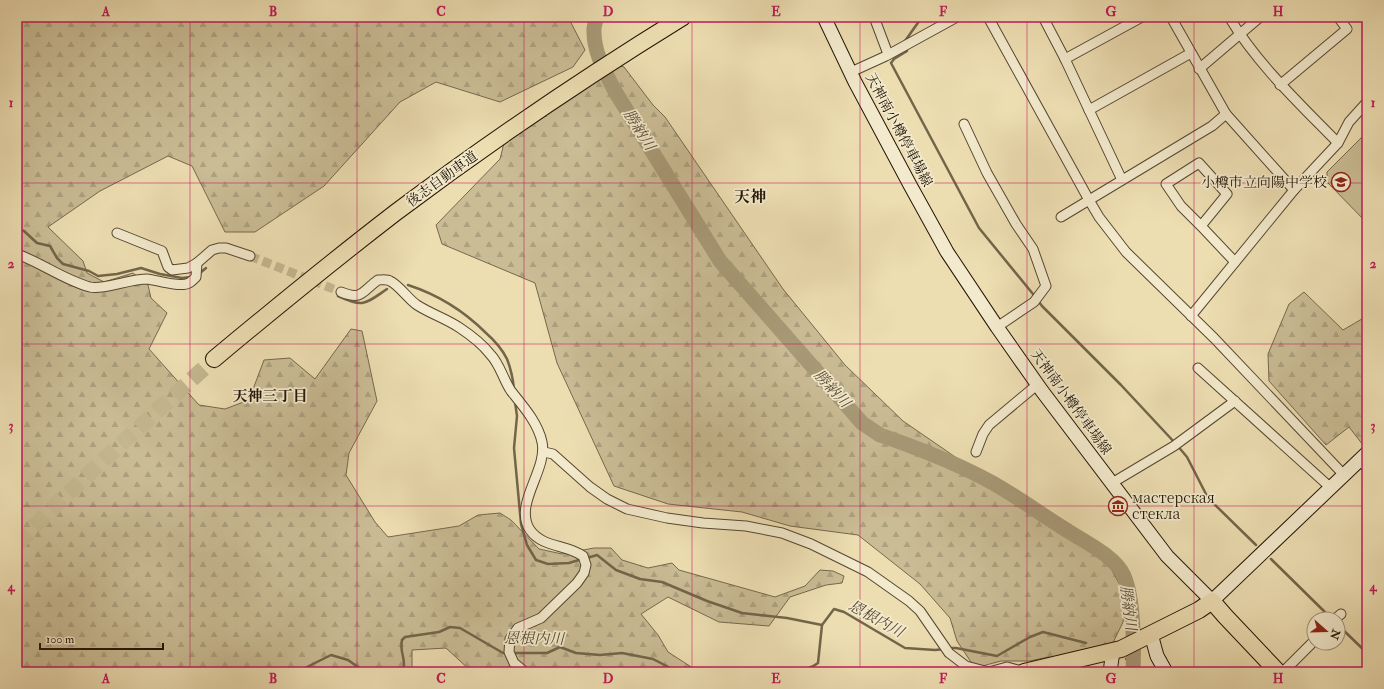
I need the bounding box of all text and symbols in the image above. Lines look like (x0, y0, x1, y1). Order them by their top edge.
text: A (101, 4, 111, 20)
text: B (269, 4, 277, 20)
text: C (436, 4, 446, 20)
text: D (603, 4, 614, 20)
text: E (771, 4, 781, 20)
text: F (939, 4, 948, 20)
text: G (1106, 4, 1117, 20)
text: H (1273, 4, 1284, 20)
street label: 天神南小樽停車場線 (862, 70, 936, 190)
text: 1 (9, 95, 14, 111)
text: 1 (1371, 95, 1376, 111)
water label: 勝納川 (619, 106, 660, 156)
street label: 後志自動車道 (403, 147, 481, 211)
school or university icon: 小樽市立向陽中学校 (1330, 171, 1352, 193)
place label: 小樽市立向陽中学校 (1201, 174, 1327, 191)
district label: 天神 (734, 187, 766, 207)
text: 2 (8, 256, 15, 272)
text: 2 (1370, 256, 1377, 272)
street label: 天神南小樽停車場線 (1027, 346, 1115, 458)
water label: 勝納川 (810, 366, 856, 413)
district label: 天神三丁目 (232, 387, 308, 406)
text: 3 (9, 418, 14, 434)
text: 3 (1371, 418, 1376, 434)
place label: мастерская стекла (1132, 490, 1215, 523)
museum icon: мастерская стекла (1107, 495, 1129, 517)
text: 4 (6, 579, 15, 595)
text: 4 (1368, 579, 1377, 595)
water label: 勝納川 (1116, 585, 1140, 633)
water label: 恩根内川 (845, 596, 909, 643)
north arrow (1306, 611, 1346, 651)
scale bar (40, 625, 163, 651)
text: N (1327, 626, 1343, 642)
water label: 恩根内川 (504, 629, 566, 649)
text: 100 m (46, 632, 75, 647)
text: A (101, 671, 111, 687)
text: B (269, 671, 277, 687)
text: C (436, 671, 446, 687)
text: D (603, 671, 614, 687)
text: E (771, 671, 781, 687)
text: F (939, 671, 948, 687)
text: G (1106, 671, 1117, 687)
text: H (1273, 671, 1284, 687)

